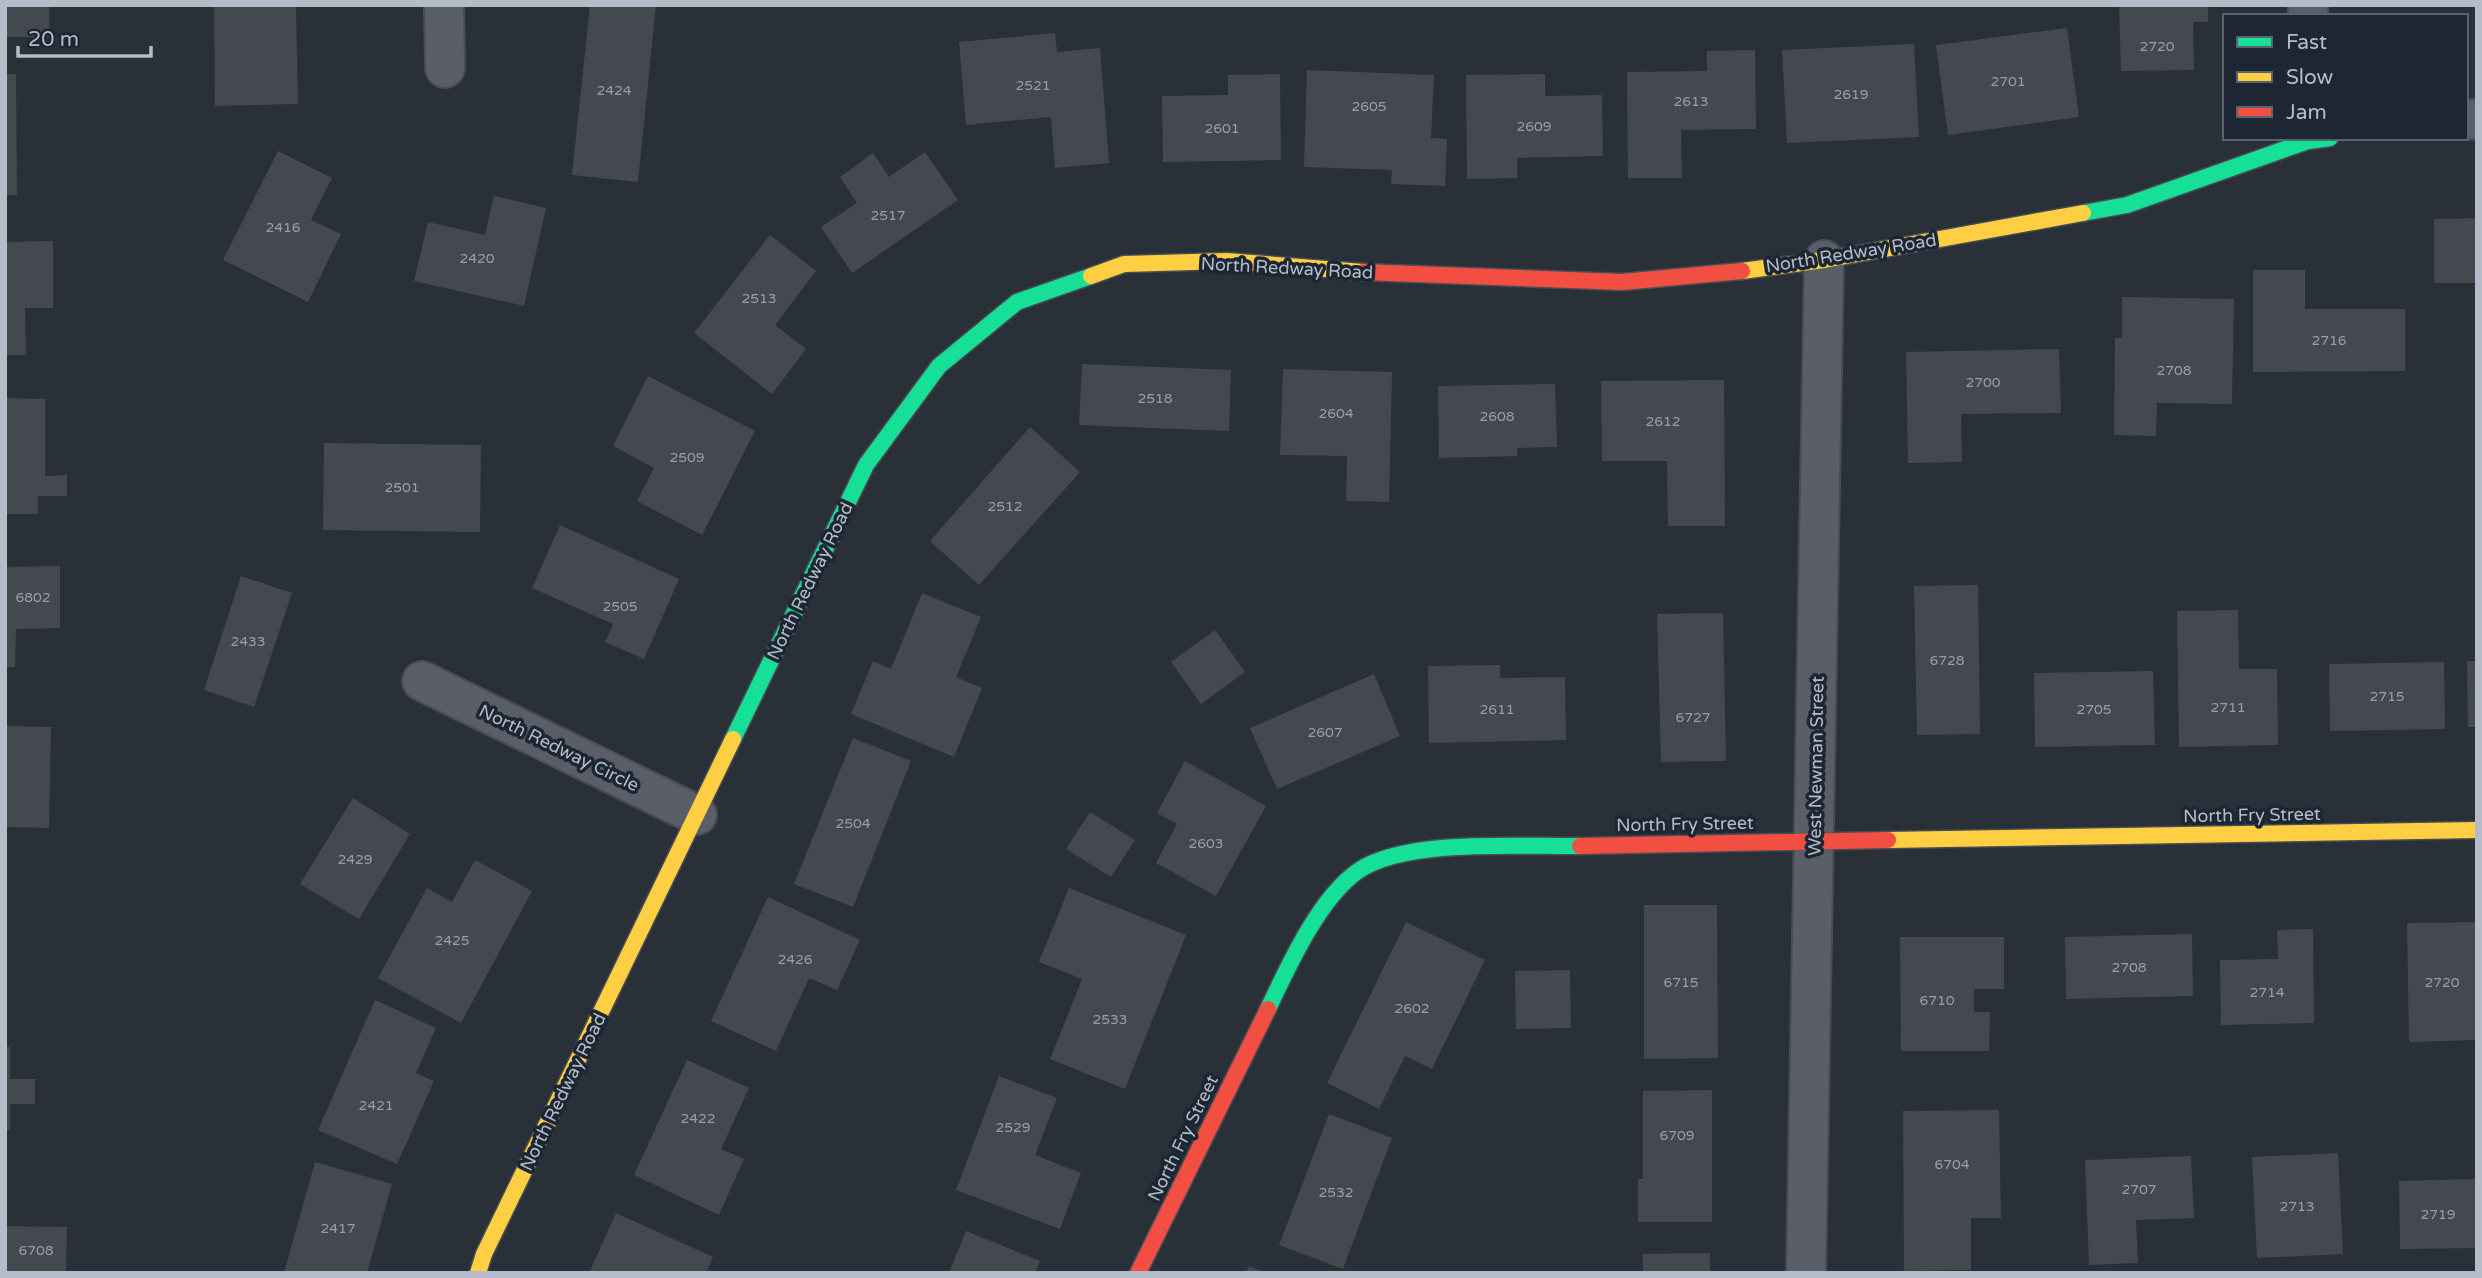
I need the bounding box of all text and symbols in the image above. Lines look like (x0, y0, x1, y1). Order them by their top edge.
scale bar (18, 14, 150, 58)
legend (2223, 14, 2468, 140)
text: 20 m (28, 27, 79, 52)
text: Fast (2286, 30, 2327, 55)
house number: 2720 (2139, 38, 2175, 55)
text: Slow (2286, 65, 2334, 90)
house number: 2701 (1990, 73, 2026, 90)
house number: 2521 (1015, 77, 1051, 94)
house number: 2424 (596, 82, 632, 99)
house number: 2619 (1833, 86, 1869, 103)
house number: 2613 (1673, 93, 1709, 110)
house number: 2605 (1351, 98, 1387, 115)
text: Jam (2286, 100, 2327, 125)
house number: 2609 (1516, 118, 1552, 135)
house number: 2601 (1204, 120, 1240, 137)
house number: 2517 (870, 207, 906, 224)
house number: 2416 (265, 219, 301, 236)
street label: North Redway Road (1764, 229, 1938, 277)
house number: 2420 (459, 250, 495, 267)
street label: North Redway Road (1200, 252, 1374, 284)
house number: 2513 (741, 290, 777, 307)
house number: 2716 (2311, 332, 2347, 349)
house number: 2708 (2156, 362, 2192, 379)
house number: 2700 (1965, 374, 2001, 391)
house number: 2518 (1137, 390, 1173, 407)
house number: 2604 (1318, 405, 1354, 422)
house number: 2608 (1479, 408, 1515, 425)
house number: 2612 (1645, 413, 1681, 430)
house number: 2509 (669, 449, 705, 466)
house number: 2501 (384, 479, 420, 496)
house number: 2512 (987, 498, 1023, 515)
street label: North Redway Road (762, 499, 858, 663)
house number: 6802 (15, 589, 51, 606)
house number: 2505 (602, 598, 638, 615)
house number: 2433 (230, 633, 266, 650)
house number: 6728 (1929, 652, 1965, 669)
street label: West Newman Street (1803, 676, 1829, 856)
house number: 2715 (2369, 688, 2405, 705)
house number: 2711 (2210, 699, 2246, 716)
street label: North Redway Circle (475, 700, 643, 796)
house number: 2611 (1479, 701, 1515, 718)
house number: 2705 (2076, 701, 2112, 718)
house number: 6727 (1675, 709, 1711, 726)
house number: 2607 (1307, 724, 1343, 741)
street label: North Fry Street (2183, 803, 2321, 827)
street label: North Fry Street (1616, 812, 1754, 836)
house number: 2504 (835, 815, 871, 832)
house number: 2603 (1188, 835, 1224, 852)
house number: 2429 (337, 851, 373, 868)
house number: 2425 (434, 932, 470, 949)
house number: 2426 (777, 951, 813, 968)
house number: 2708 (2111, 959, 2147, 976)
house number: 6715 (1663, 974, 1699, 991)
house number: 2720 (2424, 974, 2460, 991)
house number: 2714 (2249, 984, 2285, 1001)
house number: 6710 (1919, 992, 1955, 1009)
house number: 2602 (1394, 1000, 1430, 1017)
street label: North Redway Road (515, 1010, 611, 1174)
house number: 2533 (1092, 1011, 1128, 1028)
street label: North Fry Street (1143, 1071, 1223, 1205)
house number: 2421 (358, 1097, 394, 1114)
house number: 2422 (680, 1110, 716, 1127)
house number: 2529 (995, 1119, 1031, 1136)
house number: 6709 (1659, 1127, 1695, 1144)
house number: 6704 (1934, 1156, 1970, 1173)
house number: 2707 (2121, 1181, 2157, 1198)
house number: 2532 (1318, 1184, 1354, 1201)
house number: 2713 (2279, 1198, 2315, 1215)
house number: 2719 (2420, 1206, 2456, 1223)
house number: 2417 (320, 1220, 356, 1237)
house number: 6708 (18, 1242, 54, 1259)

